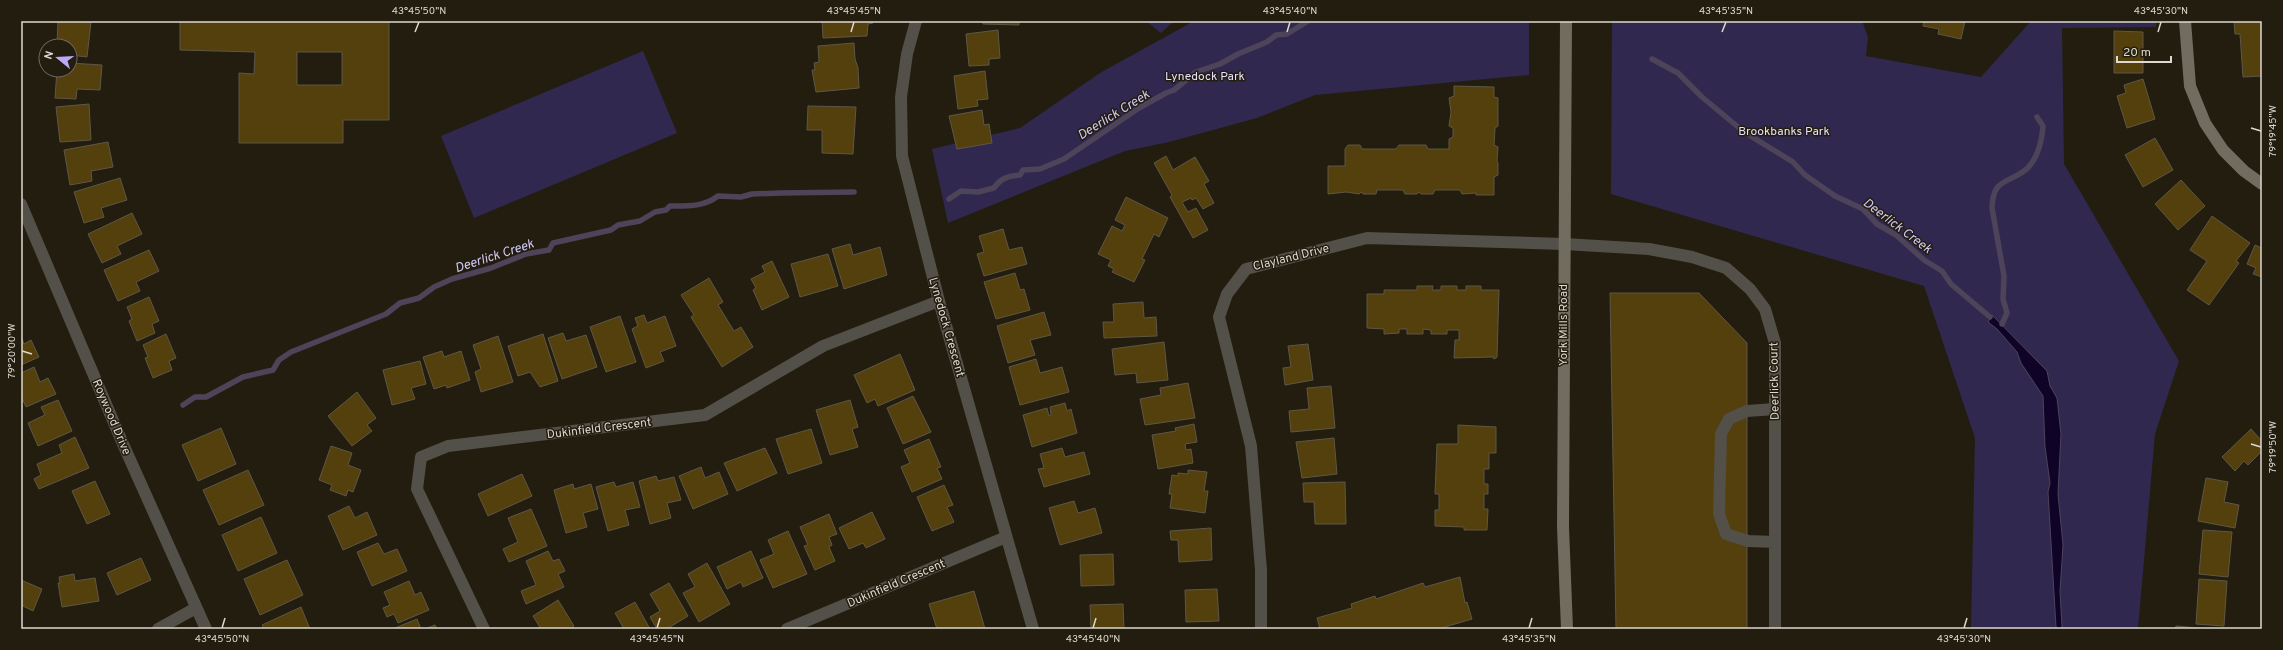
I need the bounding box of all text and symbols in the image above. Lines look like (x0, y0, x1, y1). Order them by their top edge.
text: 43°45'50"N (392, 5, 446, 18)
text: 43°45'45"N (827, 5, 881, 18)
text: 43°45'40"N (1263, 5, 1317, 18)
text: 43°45'35"N (1699, 5, 1753, 18)
text: 43°45'30"N (2134, 5, 2188, 18)
north arrow (38, 38, 78, 78)
scale bar (2117, 38, 2171, 64)
text: 20 m (2123, 45, 2151, 61)
text: N (42, 49, 57, 61)
park label: Lynedock Park (1165, 69, 1245, 85)
water label: Deerlick Creek (1075, 87, 1153, 144)
text: 79°19'45"W (2267, 105, 2280, 157)
park label: Brookbanks Park (1738, 124, 1830, 140)
water label: Deerlick Creek (1859, 196, 1935, 258)
water label: Deerlick Creek (453, 236, 536, 277)
street label: Clayland Drive (1251, 241, 1331, 275)
street label: Lynedock Crescent (924, 276, 968, 379)
street label: York Mills Road (1556, 284, 1572, 366)
text: 79°20'00"W (6, 323, 19, 379)
street label: Deerlick Court (1766, 342, 1784, 420)
street label: Roywood Drive (88, 377, 134, 458)
street label: Dukinfield Crescent (546, 415, 652, 443)
text: 79°19'50"W (2267, 421, 2280, 473)
street label: Dukinfield Crescent (845, 556, 948, 612)
text: 43°45'50"N (195, 633, 249, 646)
text: 43°45'45"N (630, 633, 684, 646)
text: 43°45'40"N (1066, 633, 1120, 646)
text: 43°45'35"N (1502, 633, 1556, 646)
text: 43°45'30"N (1937, 633, 1991, 646)

